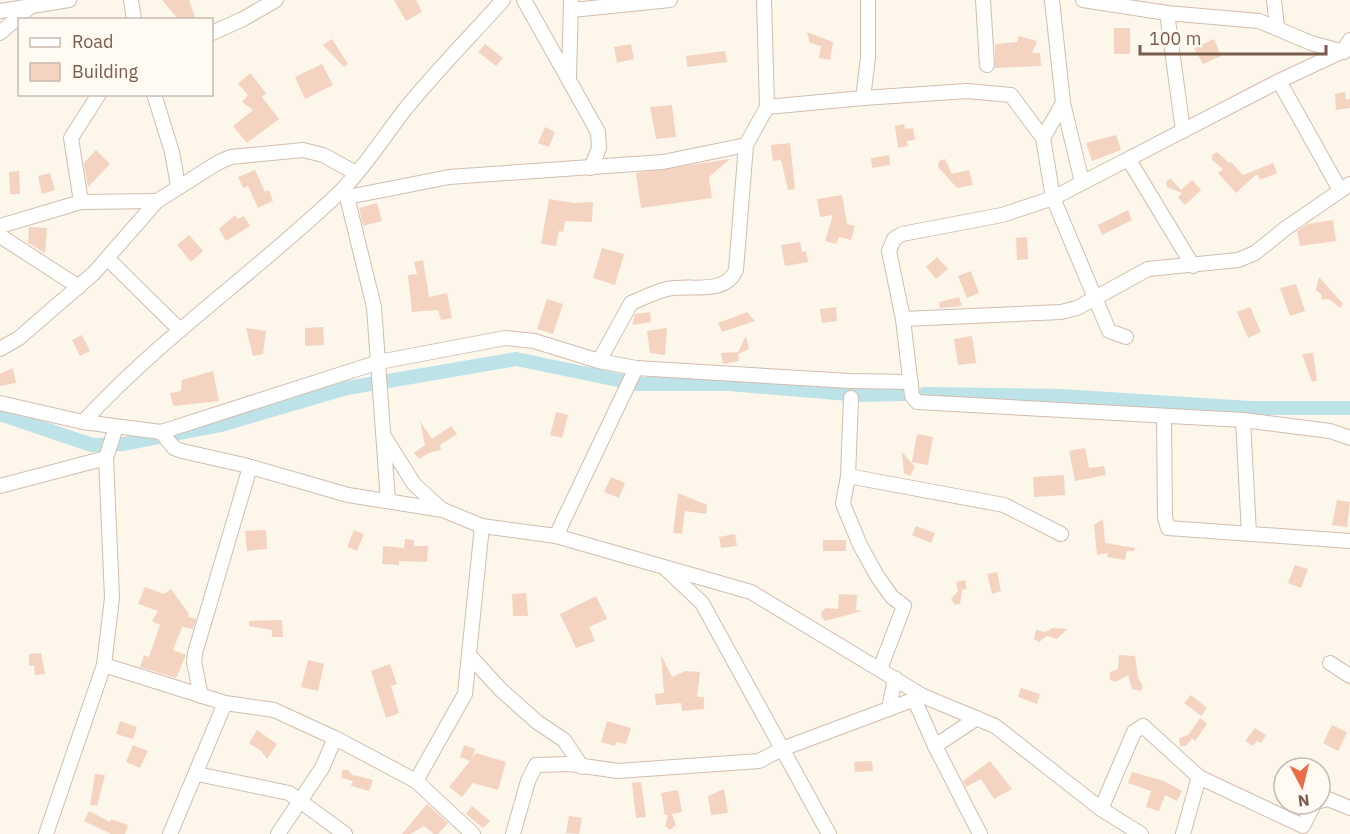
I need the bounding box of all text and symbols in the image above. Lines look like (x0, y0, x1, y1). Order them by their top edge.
legend (18, 18, 213, 96)
scale bar (1140, 18, 1326, 56)
text: 100 m (1149, 27, 1201, 50)
text: Road (72, 30, 113, 53)
text: Building (72, 60, 139, 83)
north arrow (1272, 756, 1332, 816)
text: N (1297, 790, 1311, 812)

